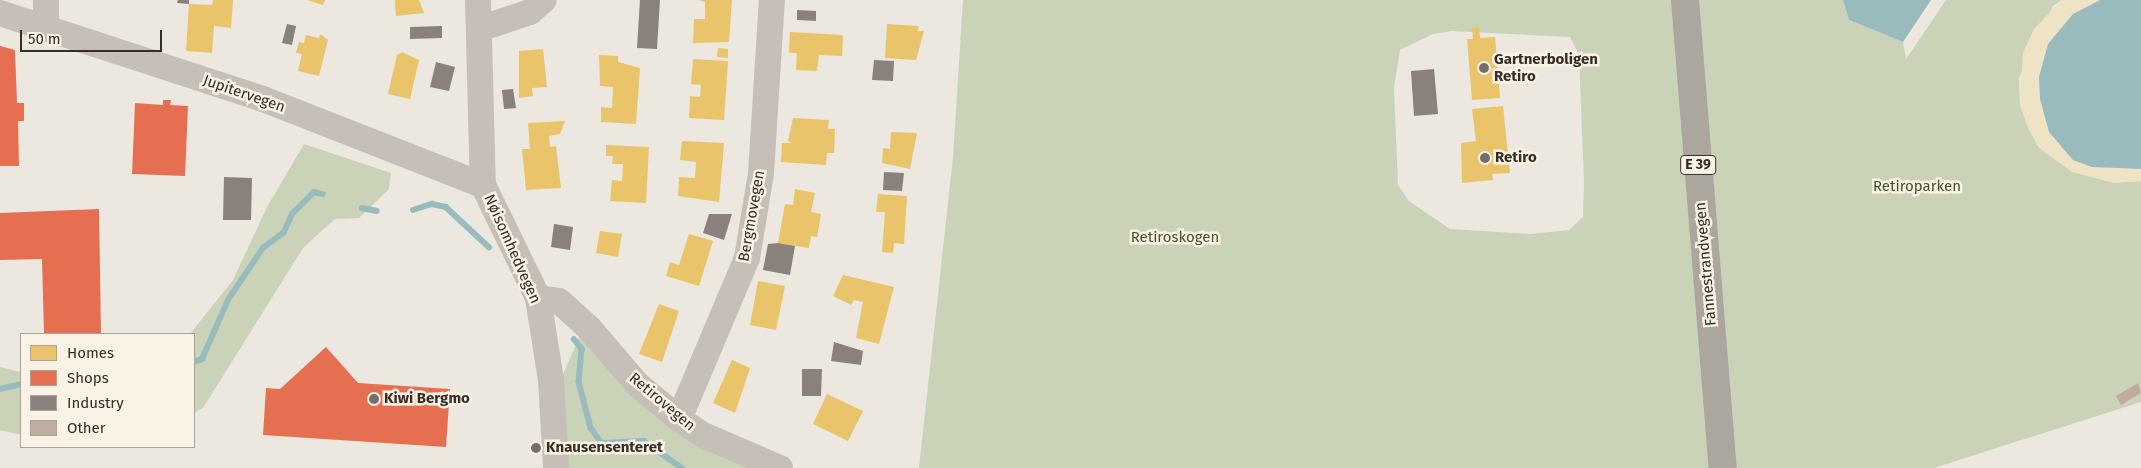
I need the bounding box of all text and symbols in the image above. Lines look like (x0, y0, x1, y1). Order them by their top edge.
scale bar (22, 20, 165, 52)
text: 50 m (28, 30, 61, 48)
place label: Gartnerboligen Retiro (1494, 50, 1598, 85)
marker: Gartnerboligen Retiro (1478, 62, 1490, 74)
street label: Jupitervegen (201, 72, 287, 116)
place label: Retiro (1495, 149, 1537, 167)
marker: Retiro (1479, 152, 1491, 164)
road number: E 39 (1679, 154, 1717, 176)
street label: Bergmovegen (735, 169, 769, 263)
park label: Retiroparken (1873, 178, 1961, 196)
street label: Nøisomhedvegen (480, 192, 544, 306)
street label: Fannestrandvegen (1692, 201, 1720, 327)
park label: Retiroskogen (1131, 229, 1219, 247)
legend (20, 333, 195, 448)
text: Homes (67, 344, 114, 362)
text: Shops (67, 369, 109, 387)
street label: Retirovegen (625, 369, 699, 435)
place label: Kiwi Bergmo (384, 390, 470, 408)
marker: Kiwi Bergmo (368, 393, 380, 405)
text: Industry (67, 394, 124, 412)
text: Other (67, 419, 106, 437)
place label: Knausensenteret (546, 439, 663, 457)
marker: Knausensenteret (530, 442, 542, 454)

